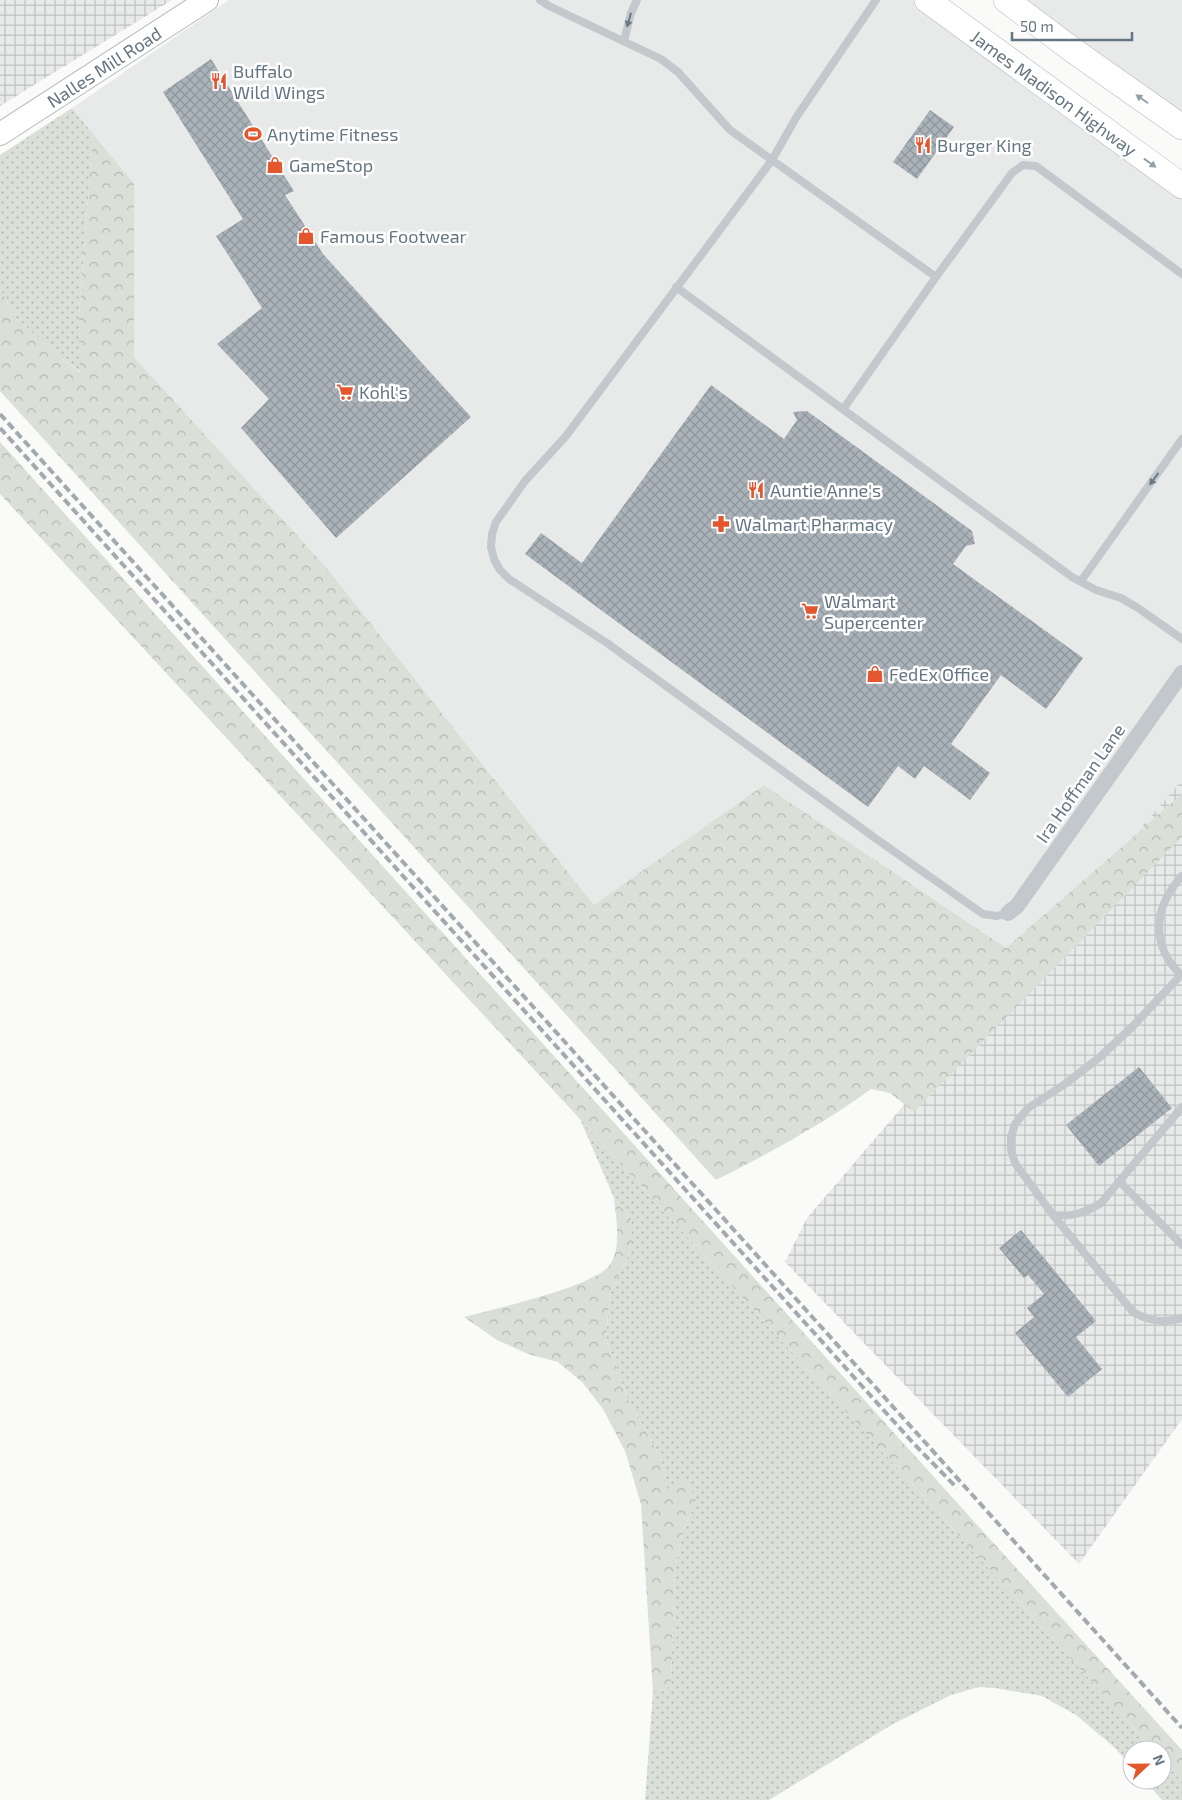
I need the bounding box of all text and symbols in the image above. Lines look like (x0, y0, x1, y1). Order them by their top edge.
scale bar (1012, 10, 1132, 42)
one-way arrow (625, 13, 633, 28)
text: 50 m (1020, 17, 1054, 35)
street label: Nalles Mill Road (43, 22, 165, 112)
street label: James Madison Highway (967, 25, 1142, 161)
place label: Buffalo Wild Wings (233, 60, 325, 103)
restaurant icon: Buffalo Wild Wings (209, 71, 229, 91)
one-way arrow (1135, 94, 1149, 104)
place label: Anytime Fitness (267, 123, 398, 145)
sports icon: Anytime Fitness (243, 124, 263, 144)
place label: Burger King (937, 134, 1032, 156)
restaurant icon: Burger King (913, 135, 933, 155)
place label: GameStop (289, 154, 373, 176)
shop icon: GameStop (265, 155, 285, 175)
one-way arrow (1143, 158, 1157, 168)
place label: Famous Footwear (320, 225, 467, 247)
shop icon: Famous Footwear (296, 226, 316, 246)
place label: Kohl's (359, 381, 408, 403)
supermarket icon: Kohl's (335, 382, 355, 402)
one-way arrow (1148, 472, 1159, 485)
place label: Auntie Anne's (770, 479, 881, 501)
restaurant icon: Auntie Anne's (746, 480, 766, 500)
place label: Walmart Pharmacy (735, 513, 893, 535)
pharmacy icon: Walmart Pharmacy (711, 514, 731, 534)
place label: Walmart Supercenter (824, 590, 924, 633)
supermarket icon: Walmart Supercenter (800, 601, 820, 621)
place label: FedEx Office (889, 663, 989, 685)
shop icon: FedEx Office (865, 664, 885, 684)
street label: Ira Hoffman Lane (1031, 719, 1129, 847)
north arrow (1122, 1740, 1172, 1790)
text: N (1150, 1752, 1169, 1768)

